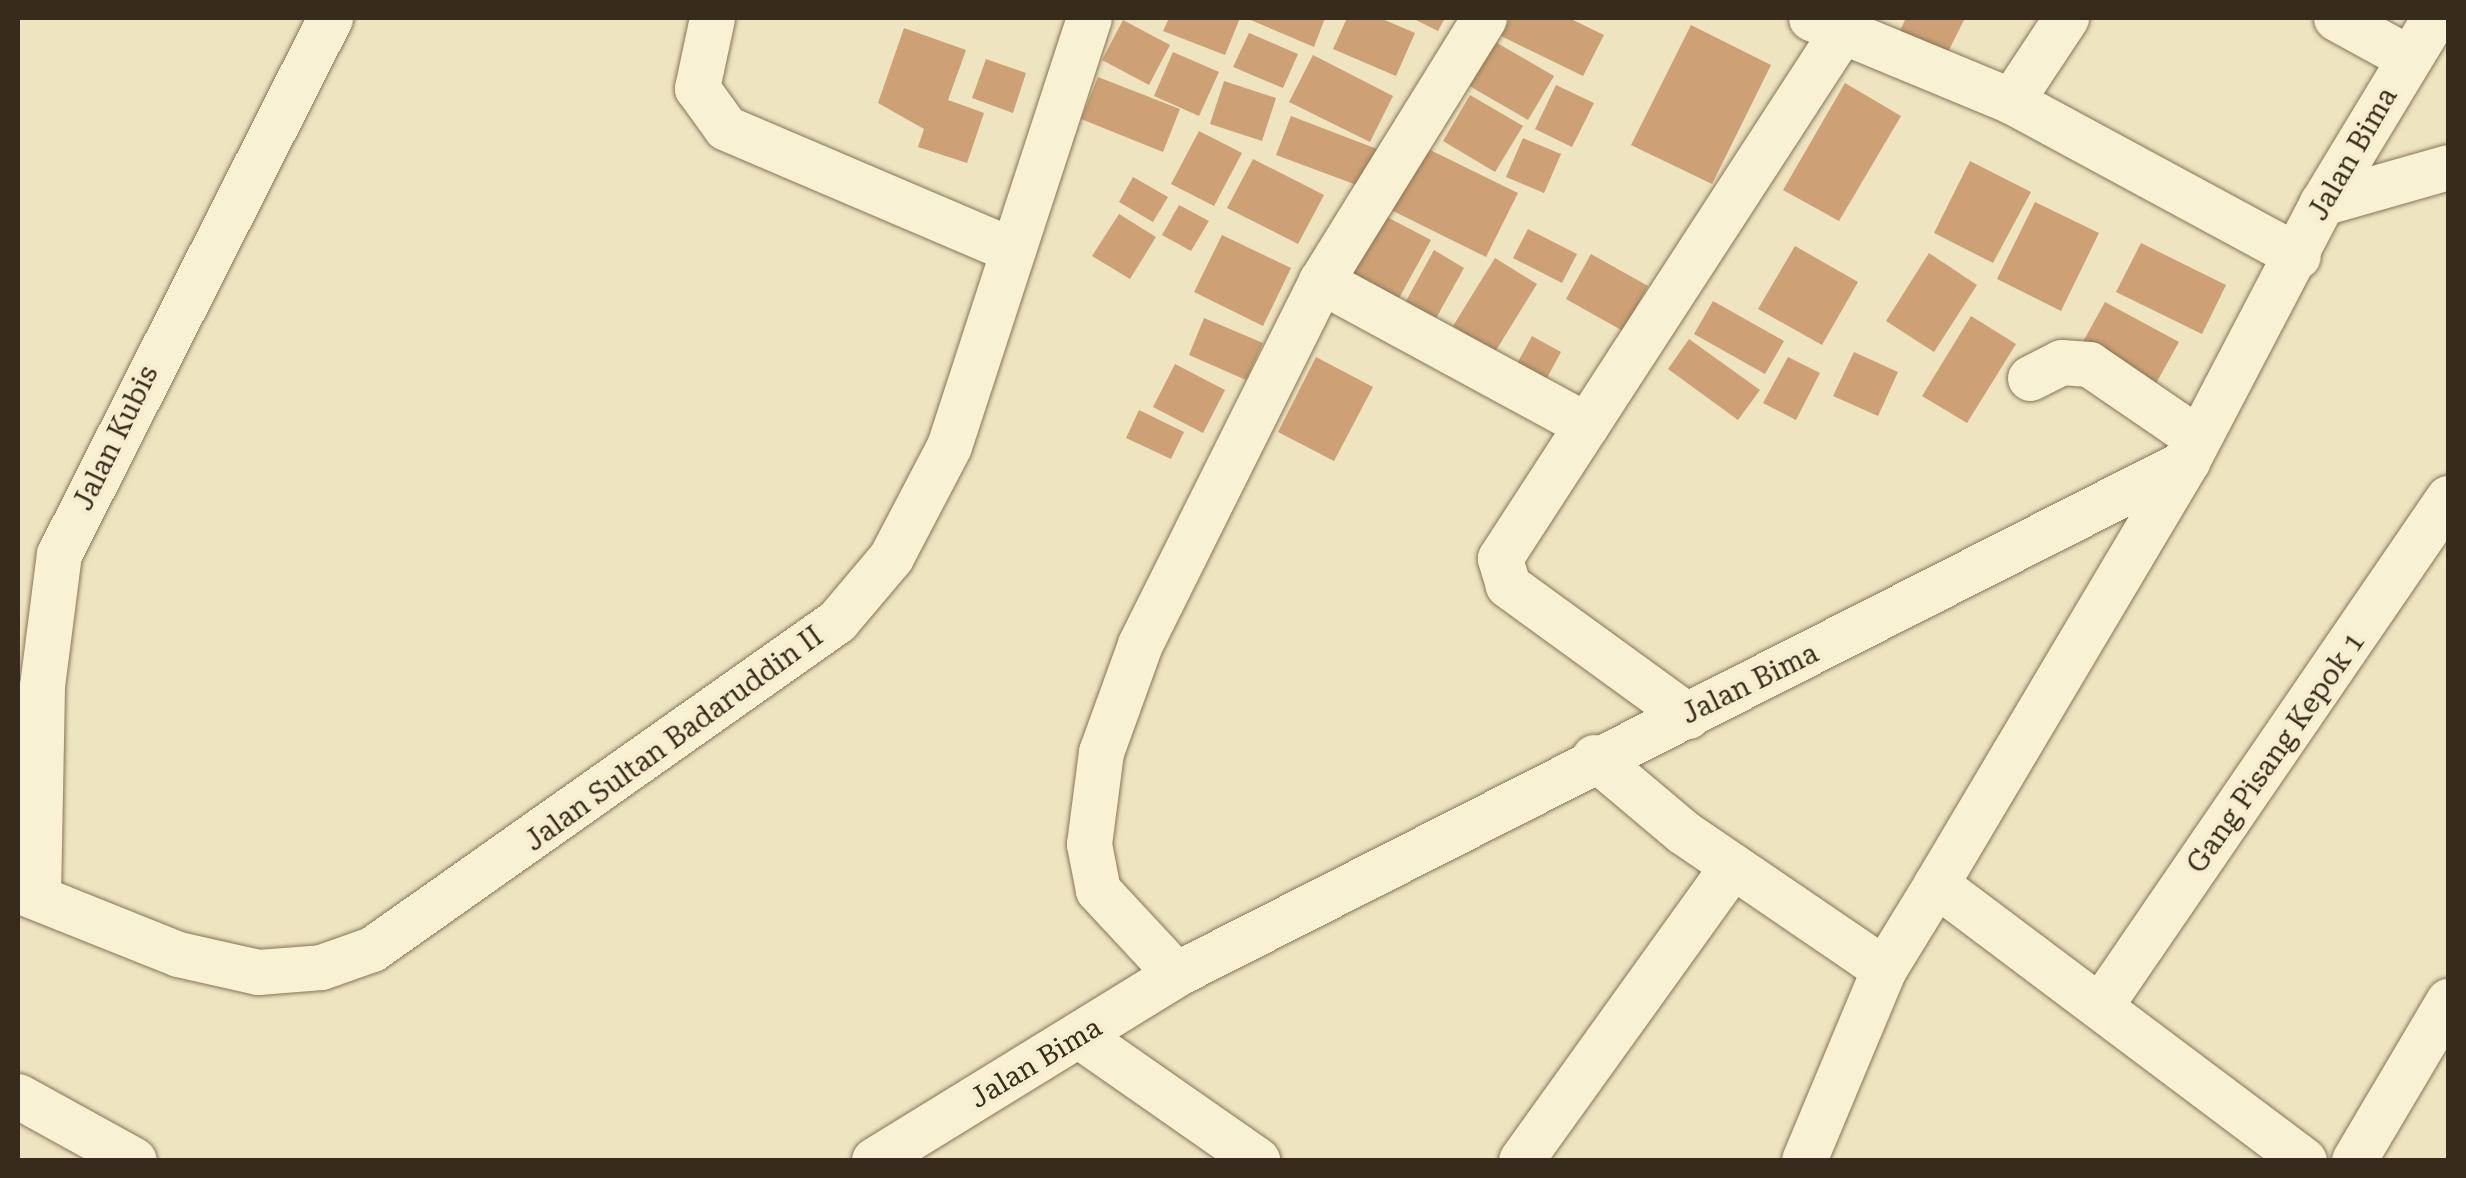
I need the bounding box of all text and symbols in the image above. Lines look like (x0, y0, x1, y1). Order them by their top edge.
street label: Jalan Bima (2302, 82, 2404, 226)
street label: Jalan Kubis (67, 360, 165, 516)
street label: Jalan Sultan Badaruddin II (518, 620, 830, 858)
street label: Gang Pisang Kepok 1 (2180, 626, 2372, 880)
street label: Jalan Bima (1676, 637, 1824, 731)
street label: Jalan Bima (964, 1011, 1108, 1115)

